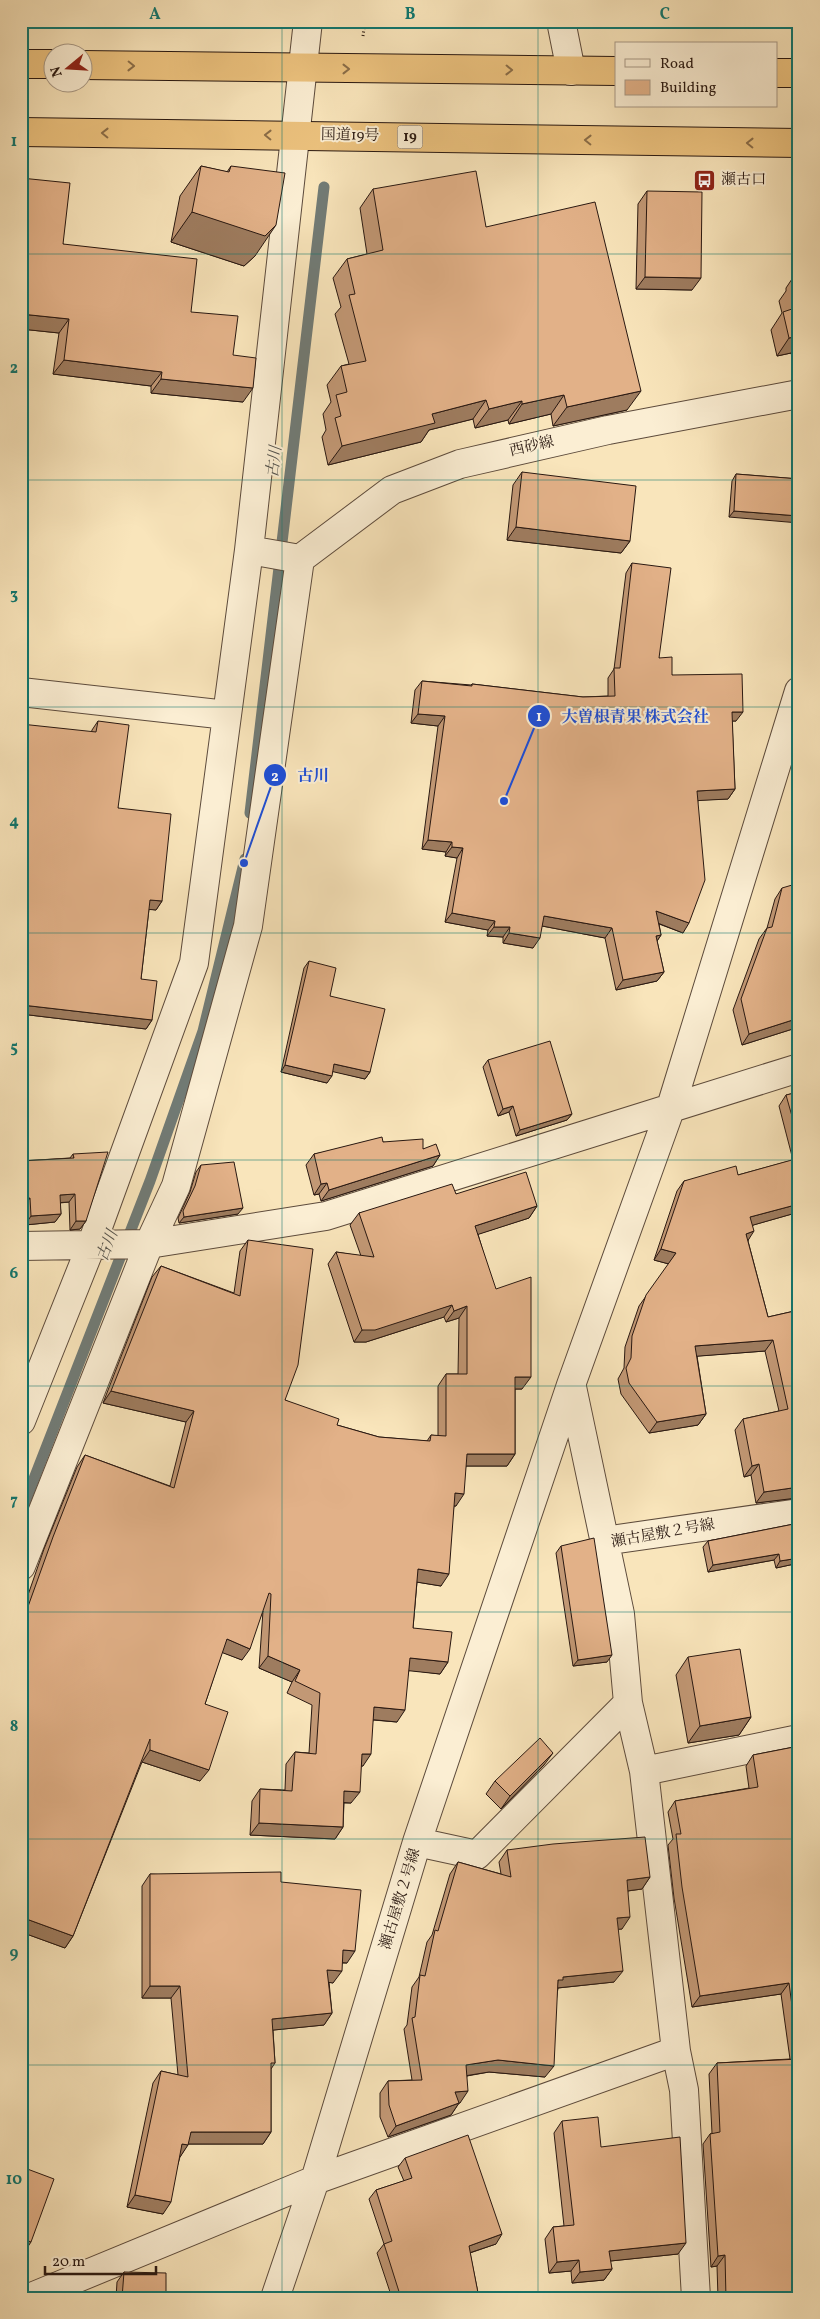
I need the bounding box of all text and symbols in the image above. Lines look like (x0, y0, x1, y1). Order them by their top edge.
text: A (149, 4, 161, 26)
text: B (405, 4, 416, 26)
text: C (660, 4, 670, 26)
north arrow (42, 42, 92, 92)
legend (615, 42, 778, 108)
text: Road (660, 54, 694, 75)
one-way arrow (127, 60, 135, 71)
text: N (46, 64, 68, 79)
one-way arrow (342, 64, 350, 74)
one-way arrow (505, 65, 513, 75)
text: Building (660, 78, 717, 99)
street label: 国道19号 (321, 125, 379, 147)
road number: 19 (398, 125, 422, 148)
one-way arrow (101, 128, 108, 138)
one-way arrow (263, 130, 271, 140)
text: 1 (11, 131, 17, 153)
one-way arrow (583, 135, 591, 145)
one-way arrow (746, 137, 754, 148)
bus stop icon: 瀬古口 (693, 168, 717, 192)
place label: 瀬古口 (721, 170, 766, 191)
text: 2 (10, 358, 18, 380)
street label: 西砂線 (508, 432, 556, 462)
water label: 古川 (262, 443, 288, 479)
text: 3 (10, 584, 18, 606)
callout: 大曽根青果 株式会社 (526, 701, 718, 732)
text: 1 (536, 707, 542, 728)
text: 大曽根青果 株式会社 (561, 707, 709, 729)
callout: 古川 (262, 760, 339, 791)
text: 古川 (297, 766, 329, 788)
text: 2 (271, 767, 279, 788)
text: 4 (9, 811, 19, 833)
text: 5 (10, 1037, 18, 1059)
water label: 古川 (92, 1225, 125, 1265)
text: 6 (10, 1263, 19, 1285)
text: 7 (10, 1490, 18, 1512)
street label: 瀬古屋敷２号線 (609, 1515, 717, 1553)
text: 8 (10, 1716, 18, 1738)
street label: 瀬古屋敷２号線 (376, 1846, 426, 1952)
text: 9 (10, 1943, 19, 1965)
text: 10 (6, 2169, 22, 2191)
scale bar (45, 2244, 156, 2276)
text: 20 m (52, 2252, 85, 2273)

